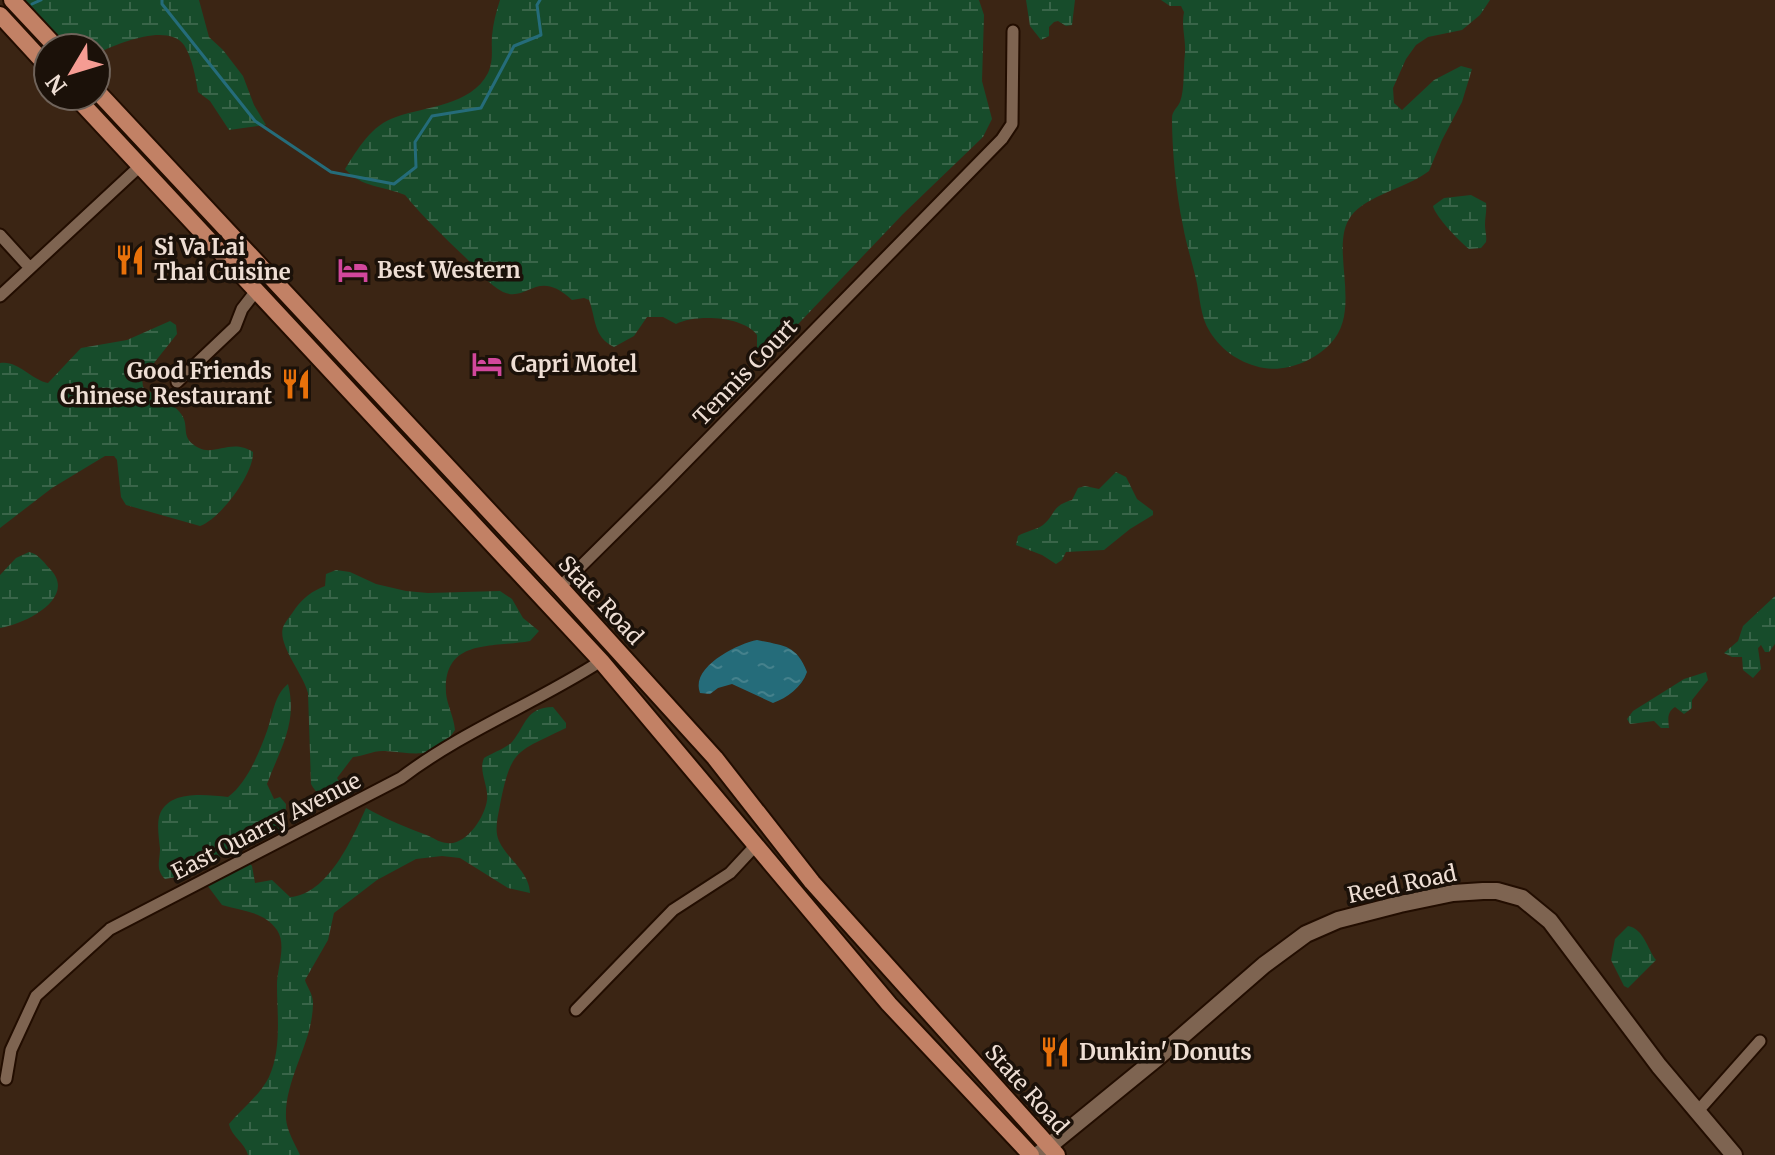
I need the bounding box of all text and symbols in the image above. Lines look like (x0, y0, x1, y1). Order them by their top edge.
north arrow (32, 32, 112, 112)
text: N (39, 68, 73, 100)
place label: Si Va Lai Thai Cuisine (154, 233, 291, 286)
restaurant icon: Si Va Lai Thai Cuisine (113, 243, 147, 277)
hotel icon: Best Western (336, 253, 370, 287)
place label: Best Western (377, 256, 520, 284)
street label: Tennis Court (687, 313, 803, 431)
hotel icon: Capri Motel (470, 347, 504, 381)
place label: Capri Motel (511, 350, 637, 378)
place label: Good Friends Chinese Restaurant (60, 357, 272, 410)
restaurant icon: Good Friends Chinese Restaurant (279, 367, 313, 401)
street label: State Road (553, 550, 649, 650)
street label: East Quarry Avenue (167, 766, 365, 886)
street label: Reed Road (1345, 859, 1459, 909)
restaurant icon: Dunkin' Donuts (1038, 1035, 1072, 1069)
street label: State Road (979, 1038, 1075, 1140)
place label: Dunkin' Donuts (1079, 1038, 1252, 1066)

